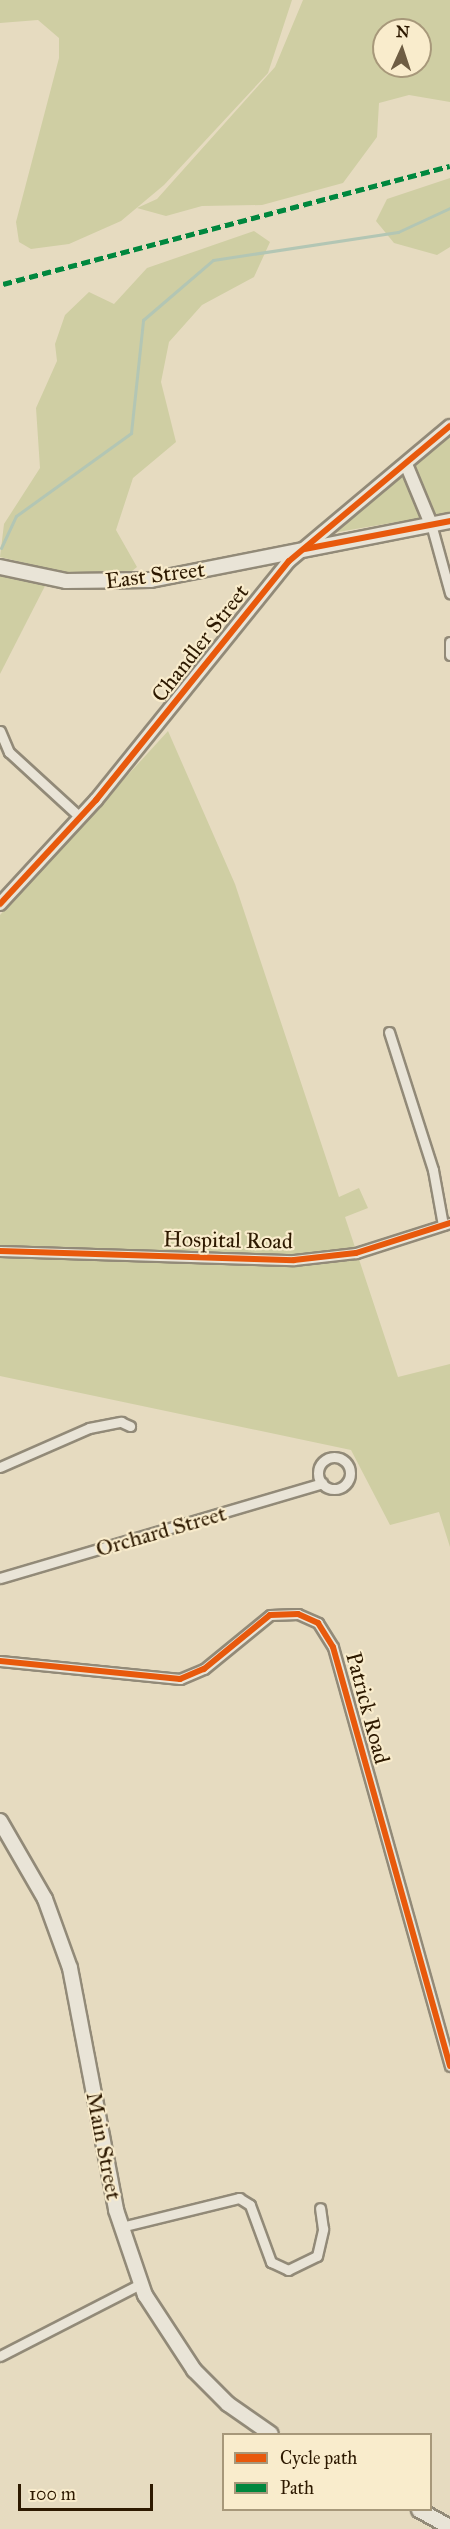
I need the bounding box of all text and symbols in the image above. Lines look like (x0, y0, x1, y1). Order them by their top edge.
north arrow (372, 18, 432, 78)
text: N (396, 22, 410, 41)
street label: East Street (104, 556, 206, 594)
street label: Chandler Street (146, 579, 254, 707)
street label: Hospital Road (163, 1226, 293, 1254)
street label: Orchard Street (93, 1500, 229, 1562)
street label: Patrick Road (340, 1649, 396, 1767)
street label: Main Street (81, 2090, 127, 2202)
legend (222, 2433, 432, 2511)
text: Cycle path (280, 2447, 357, 2469)
scale bar (21, 2472, 156, 2510)
text: Path (280, 2477, 314, 2499)
text: 100 m (29, 2483, 76, 2505)

